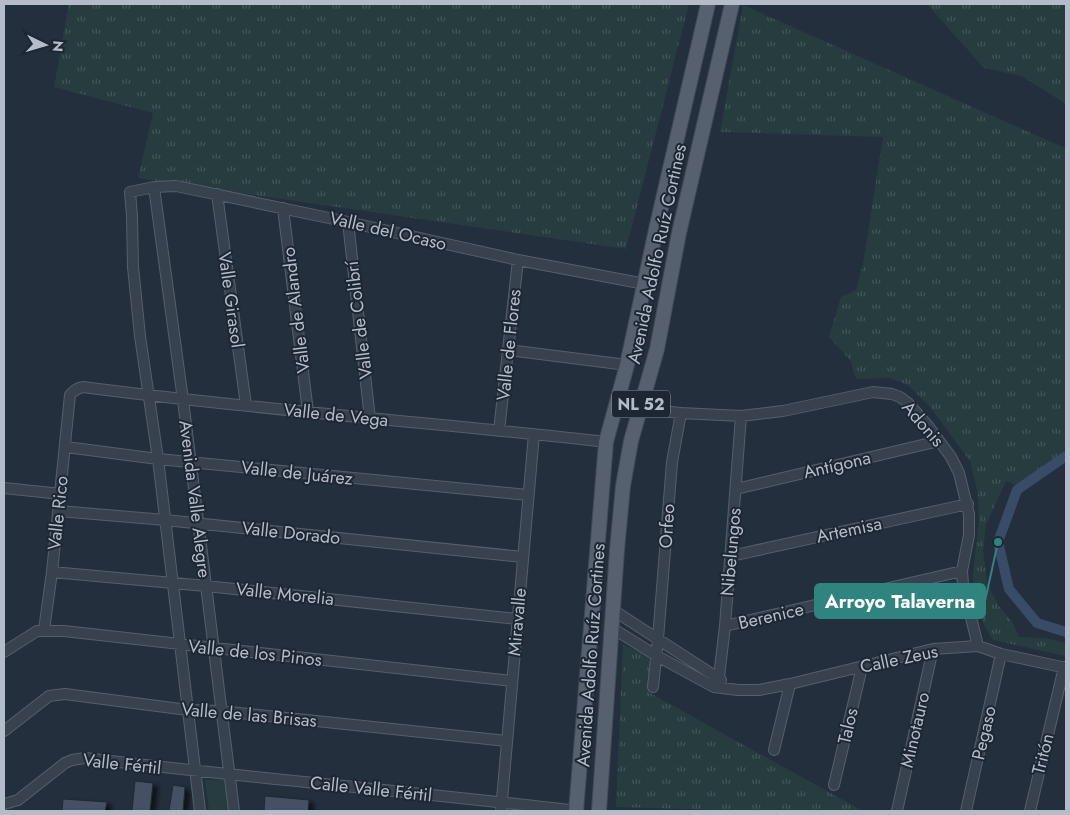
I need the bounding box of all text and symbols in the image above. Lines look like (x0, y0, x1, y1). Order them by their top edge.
north arrow (20, 20, 70, 70)
text: N (48, 40, 68, 53)
street label: Avenida Adolfo Ruíz Cortines (621, 142, 693, 366)
street label: Valle del Ocaso (327, 205, 449, 257)
street label: Valle de Alandro (275, 245, 317, 374)
street label: Valle Girasol (211, 250, 251, 350)
street label: Valle de Colibrí (339, 258, 379, 381)
street label: Valle de Flores (490, 288, 528, 402)
road number: NL 52 (612, 390, 670, 418)
street label: Adonis (896, 395, 950, 453)
street label: Valle de Vega (282, 397, 390, 433)
street label: Avenida Valle Alegre (172, 419, 218, 579)
street label: Antígona (801, 445, 873, 485)
street label: Valle de Juárez (240, 454, 355, 492)
street label: Valle Rico (41, 474, 75, 552)
street label: Orfeo (652, 503, 682, 549)
street label: Nibelungos (714, 507, 748, 597)
street label: Artemisa (814, 510, 884, 550)
street label: Valle Dorado (241, 515, 342, 551)
street label: Avenida Adolfo Ruíz Cortines (570, 542, 612, 768)
street label: Valle Morelia (235, 576, 335, 612)
callout: Arroyo Talaverna (815, 584, 985, 618)
street label: Miravalle (501, 587, 533, 657)
text: Arroyo Talaverna (824, 588, 975, 615)
street label: Berenice (736, 596, 806, 636)
street label: Valle de los Pinos (187, 633, 323, 673)
street label: Calle Zeus (858, 638, 940, 680)
street label: Minotauro (894, 690, 936, 770)
street label: Valle de las Brisas (180, 696, 318, 734)
street label: Pegaso (965, 703, 1003, 763)
street label: Talos (831, 705, 865, 747)
street label: Tritón (1025, 731, 1061, 777)
street label: Valle Fértil (81, 747, 163, 781)
street label: Calle Valle Fértil (309, 770, 433, 808)

